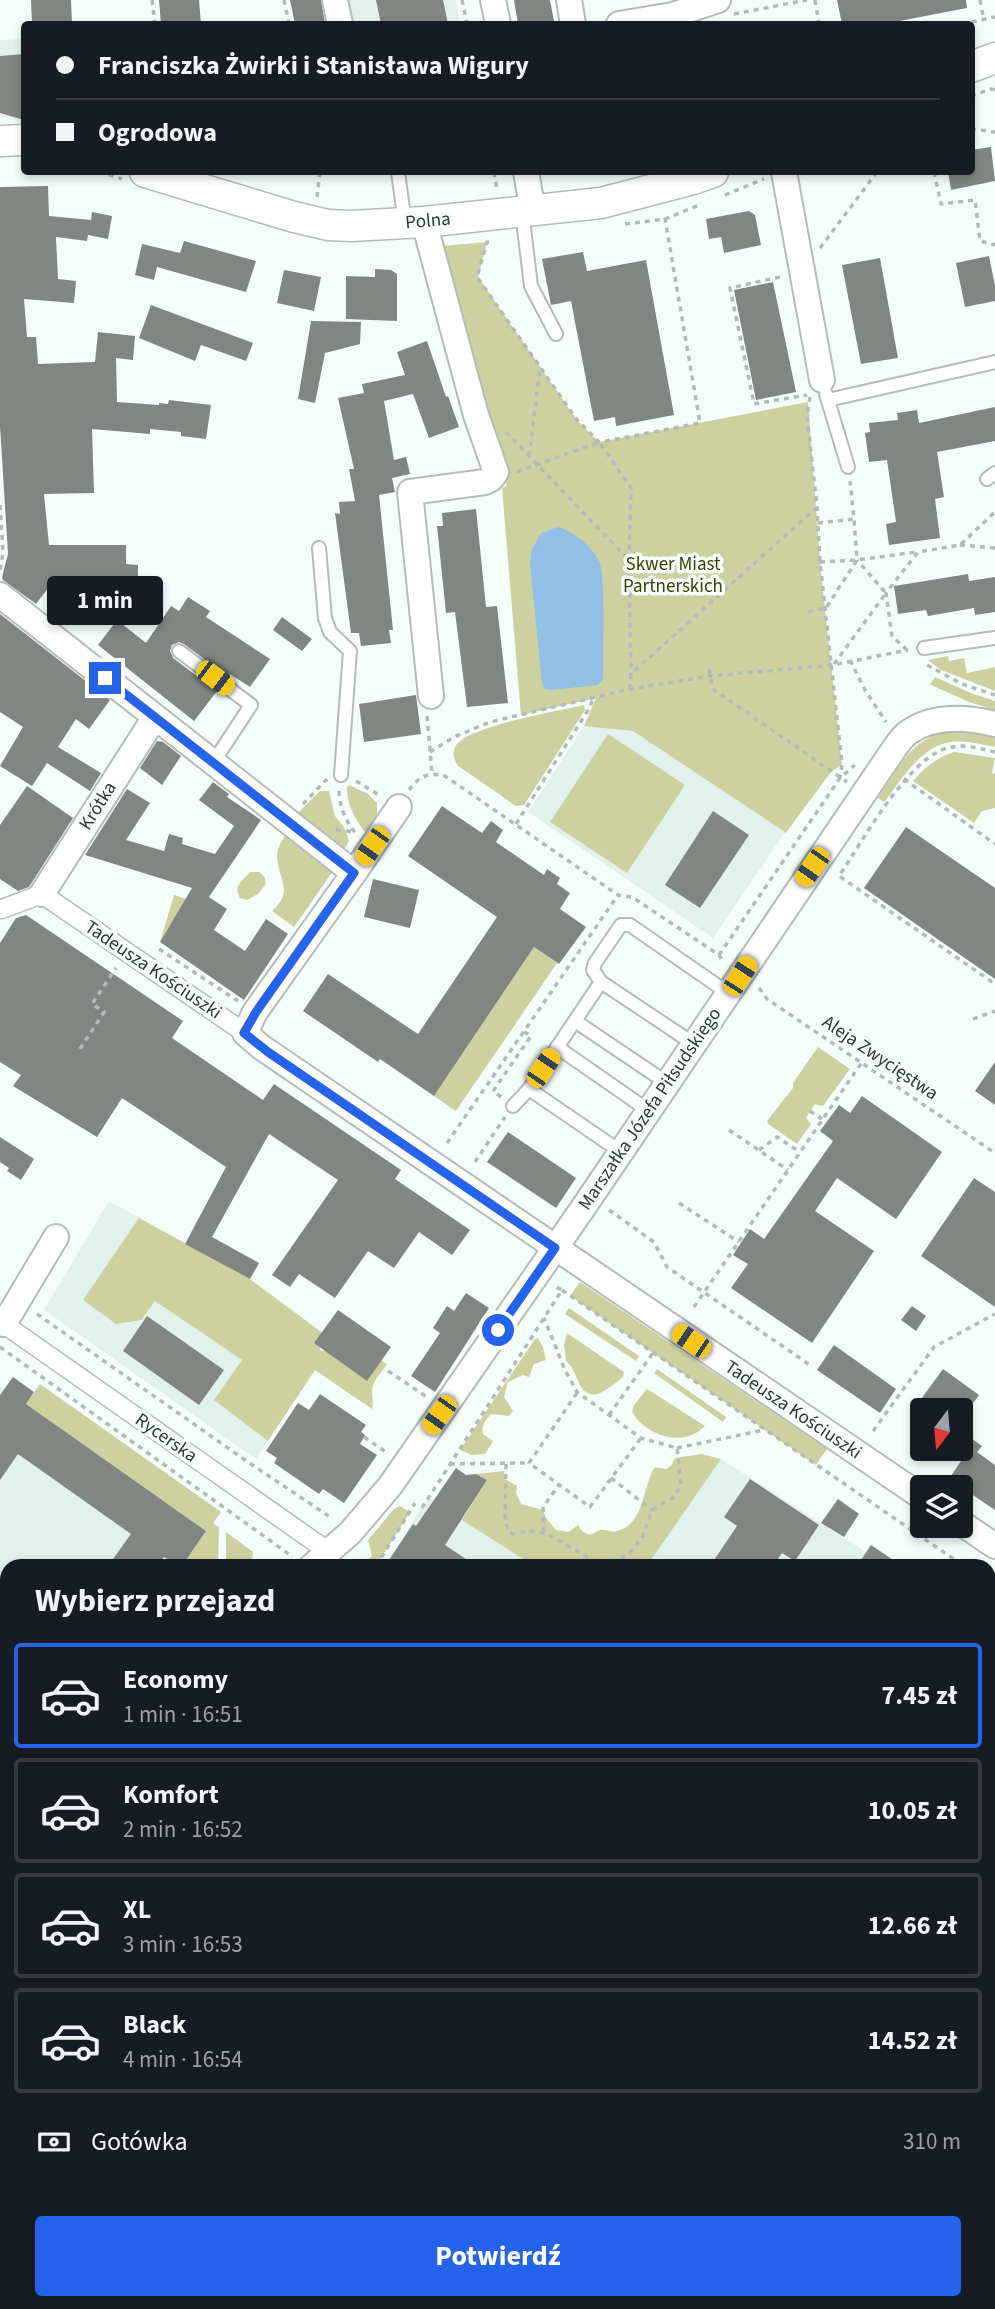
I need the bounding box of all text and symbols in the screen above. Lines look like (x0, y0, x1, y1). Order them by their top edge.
text: Franciszka Żwirki i Stanisława Wigury (98, 47, 529, 84)
text: Ogrodowa (98, 114, 217, 151)
street label: Polna (404, 206, 452, 236)
park label: Skwer Miast Partnerskich (623, 551, 723, 600)
callout: 1 min (47, 576, 163, 626)
text: 1 min (77, 584, 133, 617)
car (192, 657, 239, 699)
route end (89, 662, 121, 694)
street label: Krótka (73, 777, 123, 835)
car (352, 823, 393, 869)
car (792, 844, 833, 890)
street label: Tadeusza Kościuszki (79, 914, 227, 1026)
car (720, 953, 761, 999)
street label: Marszałka Józefa Piłsudskiego (572, 1002, 728, 1216)
street label: Aleja Zwycięstwa (817, 1009, 943, 1107)
car (523, 1045, 564, 1091)
route start (482, 1314, 514, 1346)
car (668, 1321, 715, 1361)
street label: Tadeusza Kościuszki (719, 1354, 867, 1466)
car (419, 1392, 460, 1438)
north arrow (910, 1398, 973, 1461)
map controls (910, 1398, 973, 1538)
street label: Rycerska (129, 1407, 203, 1469)
button: layers (910, 1475, 973, 1538)
text: Wybierz przejazd (35, 1578, 275, 1624)
text: Economy (123, 1661, 228, 1698)
icon: car (39, 1664, 102, 1727)
text: 7.45 zł (882, 1677, 957, 1714)
text: 1 min · 16:51 (123, 1698, 243, 1731)
text: Komfort (123, 1776, 219, 1813)
icon: car (39, 1779, 102, 1842)
text: 10.05 zł (868, 1792, 957, 1829)
text: 2 min · 16:52 (123, 1813, 243, 1846)
text: XL (123, 1891, 151, 1928)
icon: car (39, 1894, 102, 1957)
text: 12.66 zł (868, 1907, 957, 1944)
text: 3 min · 16:53 (123, 1928, 243, 1961)
text: Black (123, 2006, 186, 2043)
icon: car (39, 2009, 102, 2072)
text: 14.52 zł (868, 2022, 957, 2059)
text: 4 min · 16:54 (123, 2043, 243, 2076)
icon: cash (35, 2123, 73, 2161)
text: Gotówka (91, 2123, 188, 2160)
text: 310 m (903, 2125, 961, 2158)
button: Potwierdź (35, 2216, 961, 2296)

